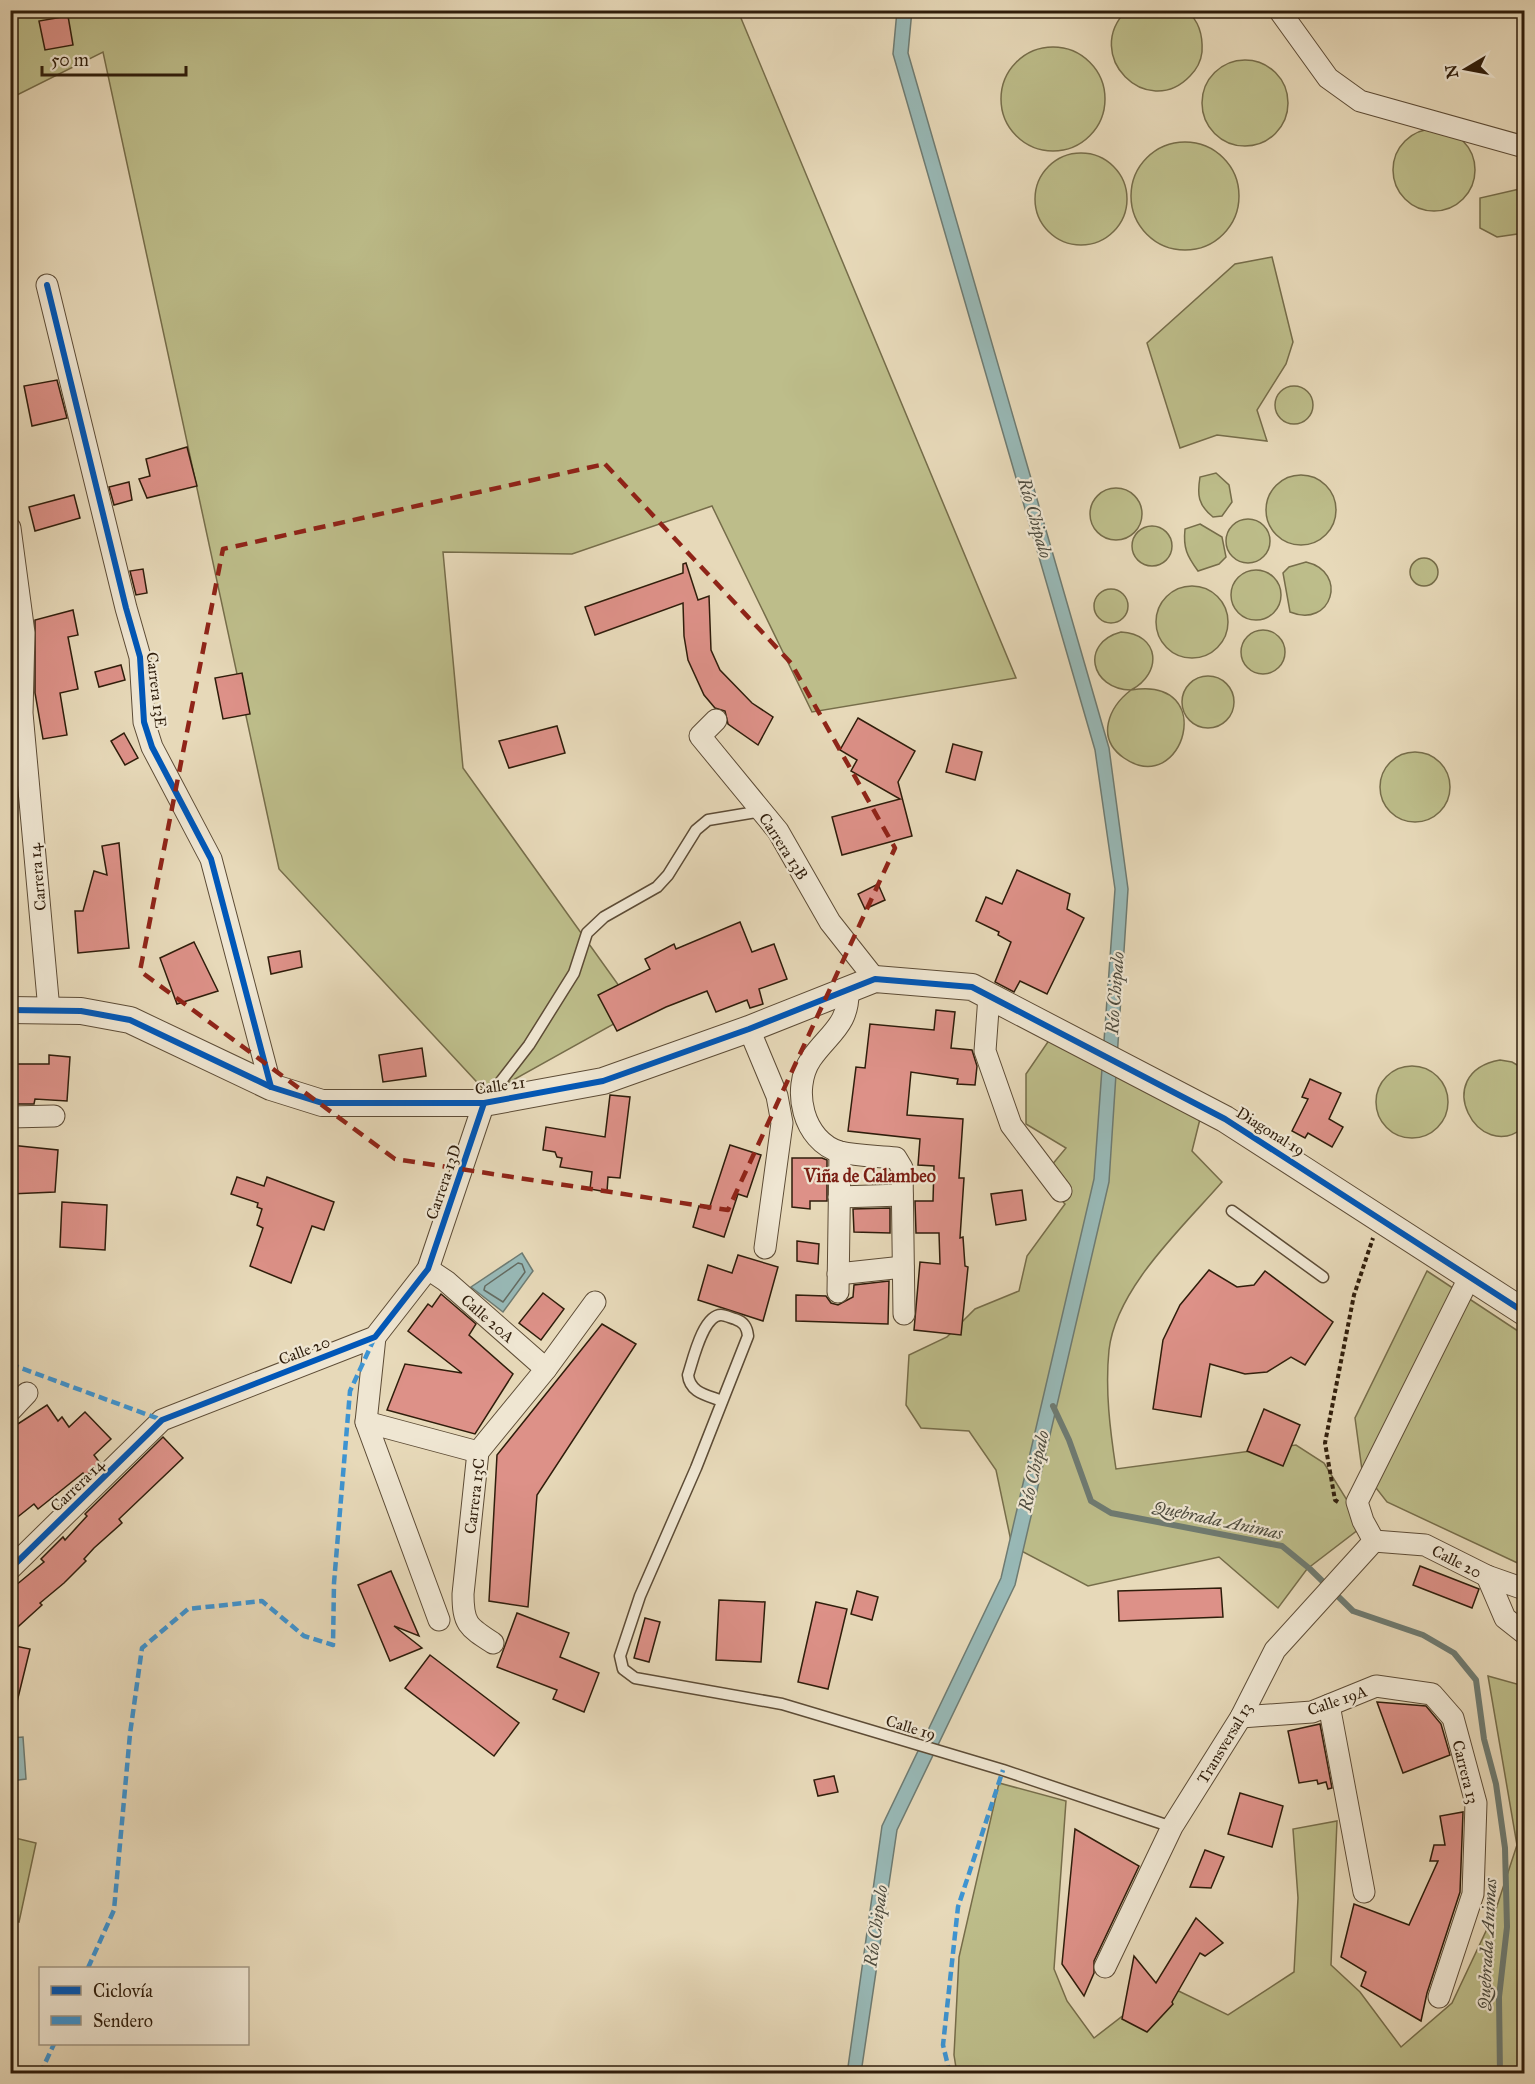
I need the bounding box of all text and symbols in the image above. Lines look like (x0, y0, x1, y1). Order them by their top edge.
scale bar (42, 39, 186, 77)
north arrow (1436, 39, 1496, 99)
text: 50 m (51, 49, 89, 71)
text: N (1441, 63, 1462, 80)
water label: Río Chipalo (1012, 474, 1057, 561)
street label: Carrera 13E (142, 651, 171, 729)
street label: Carrera 13B (755, 809, 812, 883)
street label: Carrera 14 (25, 841, 50, 911)
water label: Río Chipalo (1101, 951, 1130, 1036)
street label: Calle 21 (474, 1073, 526, 1098)
street label: Diagonal 19 (1232, 1103, 1309, 1161)
street label: Carrera 13D (422, 1142, 465, 1222)
district label: Viña de Calambeo (803, 1165, 936, 1187)
street label: Calle 20A (457, 1290, 518, 1347)
street label: Calle 20 (276, 1332, 333, 1369)
water label: Río Chipalo (1014, 1428, 1055, 1515)
street label: Carrera 14 (46, 1454, 109, 1516)
street label: Carrera 13C (460, 1457, 489, 1535)
water label: Quebrada Animas (1150, 1495, 1286, 1545)
street label: Calle 20 (1429, 1541, 1485, 1582)
street label: Calle 19A (1305, 1681, 1370, 1720)
street label: Transversal 13 (1193, 1699, 1256, 1787)
street label: Calle 19 (884, 1711, 938, 1744)
street label: Carrera 13 (1448, 1738, 1483, 1806)
water label: Quebrada Animas (1473, 1877, 1501, 2011)
water label: Río Chipalo (859, 1883, 894, 1970)
legend (39, 1967, 249, 2045)
text: Ciclovía (93, 1980, 153, 2002)
text: Sendero (93, 2010, 153, 2032)

